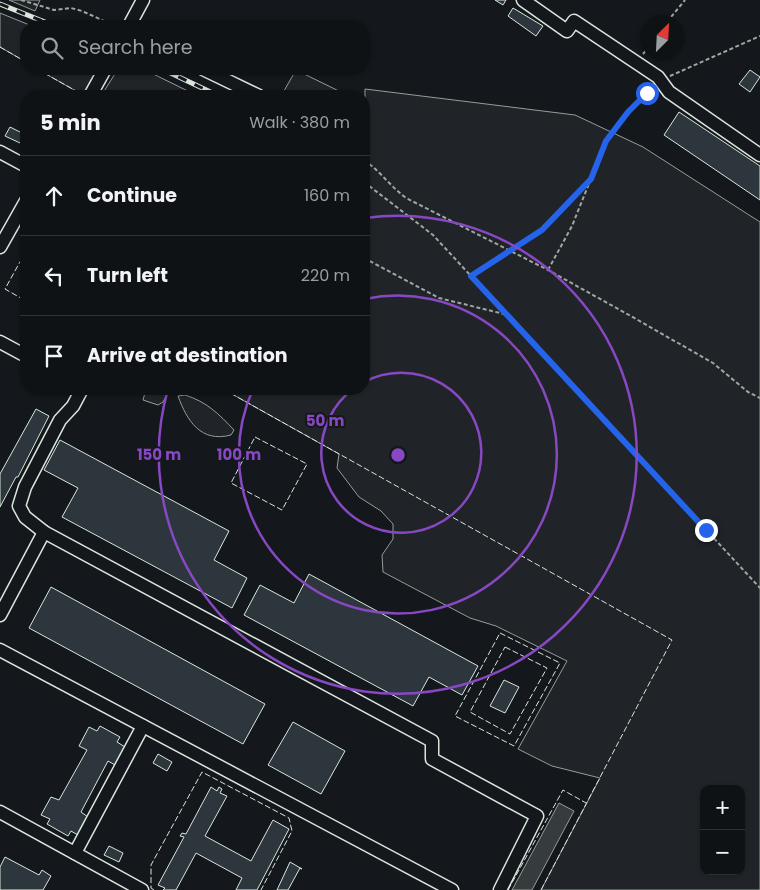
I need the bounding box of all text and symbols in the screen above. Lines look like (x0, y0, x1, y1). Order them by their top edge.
north arrow (640, 15, 685, 60)
search box (20, 20, 370, 75)
icon: search (38, 34, 66, 62)
text: Search here (78, 34, 192, 61)
route start (636, 82, 659, 105)
text: 5 min (40, 108, 101, 137)
text: Walk · 380 m (249, 111, 350, 134)
icon: ahead (40, 182, 68, 210)
text: Continue (87, 182, 177, 209)
text: 160 m (304, 184, 350, 207)
icon: left (40, 262, 68, 290)
text: Turn left (87, 262, 168, 289)
text: 220 m (301, 264, 350, 287)
icon: arrive (40, 342, 68, 370)
text: Arrive at destination (87, 342, 288, 369)
text: 50 m (306, 410, 344, 431)
text: 150 m (137, 444, 181, 465)
text: 100 m (217, 444, 261, 465)
centre of rings (389, 446, 407, 464)
route end (695, 519, 718, 542)
map controls (700, 785, 745, 875)
button: + (700, 785, 745, 830)
button: − (700, 830, 745, 875)

